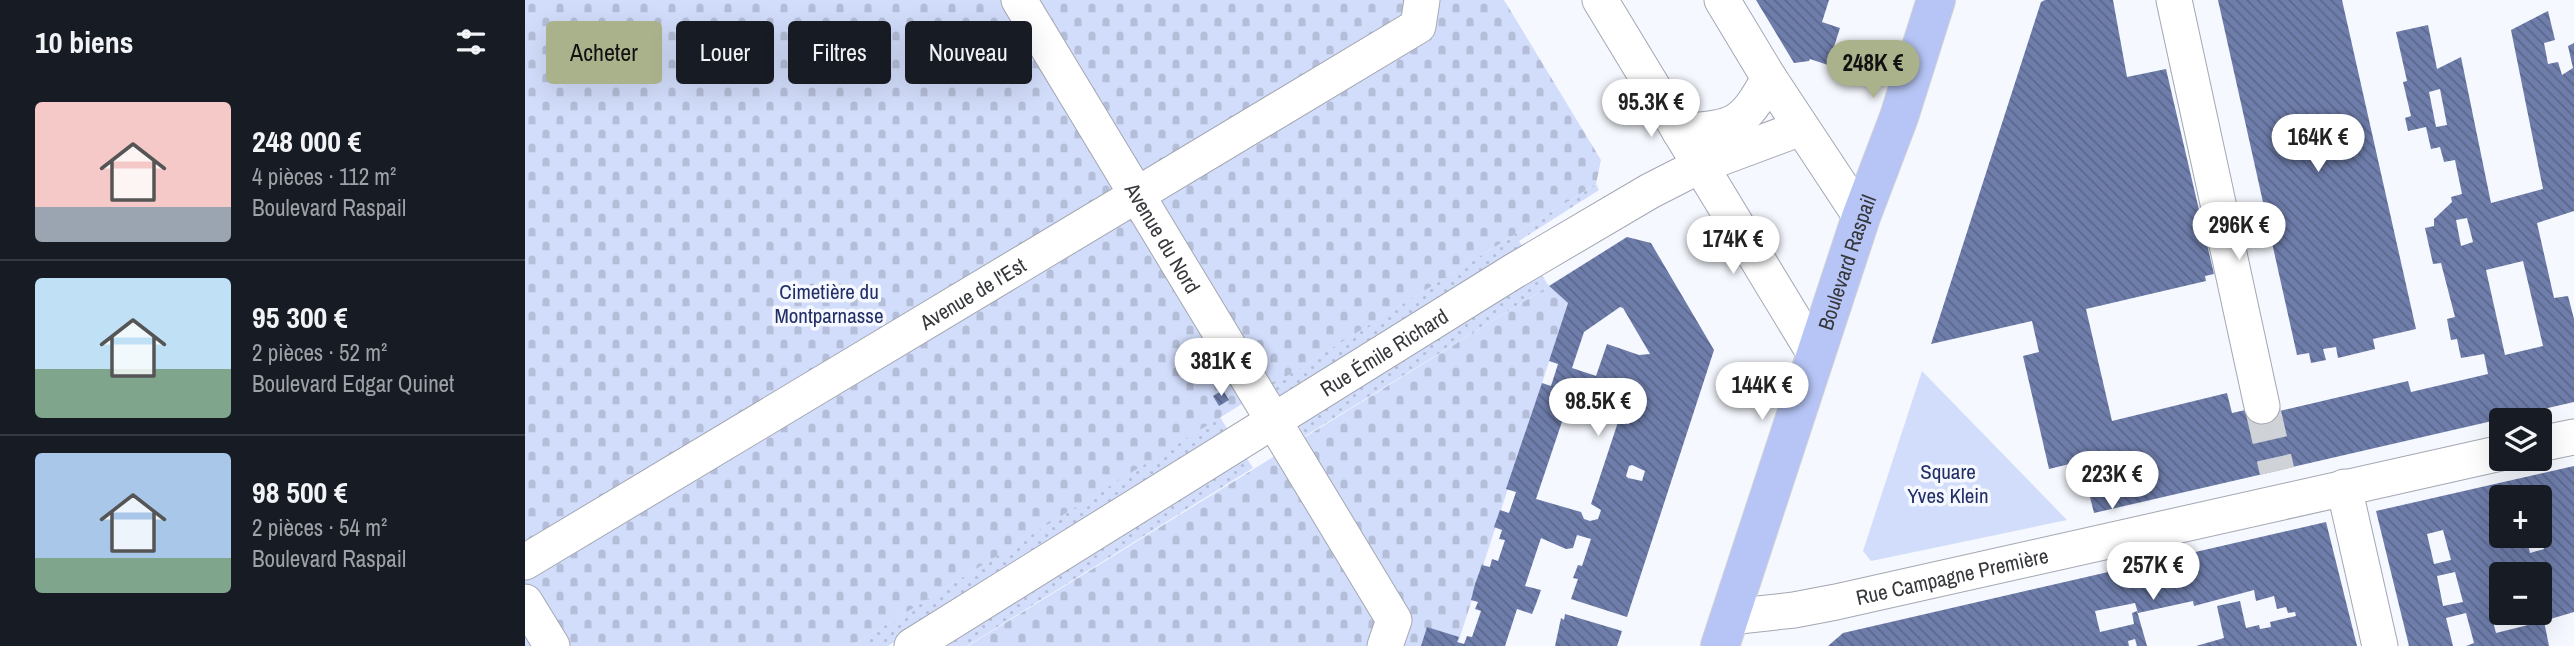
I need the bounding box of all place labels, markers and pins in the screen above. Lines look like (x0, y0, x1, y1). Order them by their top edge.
pin: 248K € (1816, 41, 1930, 100)
pin: 95.3K € (1586, 80, 1716, 139)
pin: 164K € (2261, 114, 2375, 174)
pin: 296K € (2182, 202, 2296, 262)
pin: 174K € (1676, 216, 1790, 276)
pin: 381K € (1164, 338, 1278, 398)
pin: 144K € (1705, 362, 1819, 422)
pin: 98.5K € (1533, 378, 1663, 438)
pin: 223K € (2055, 452, 2169, 511)
pin: 257K € (2096, 542, 2210, 602)

